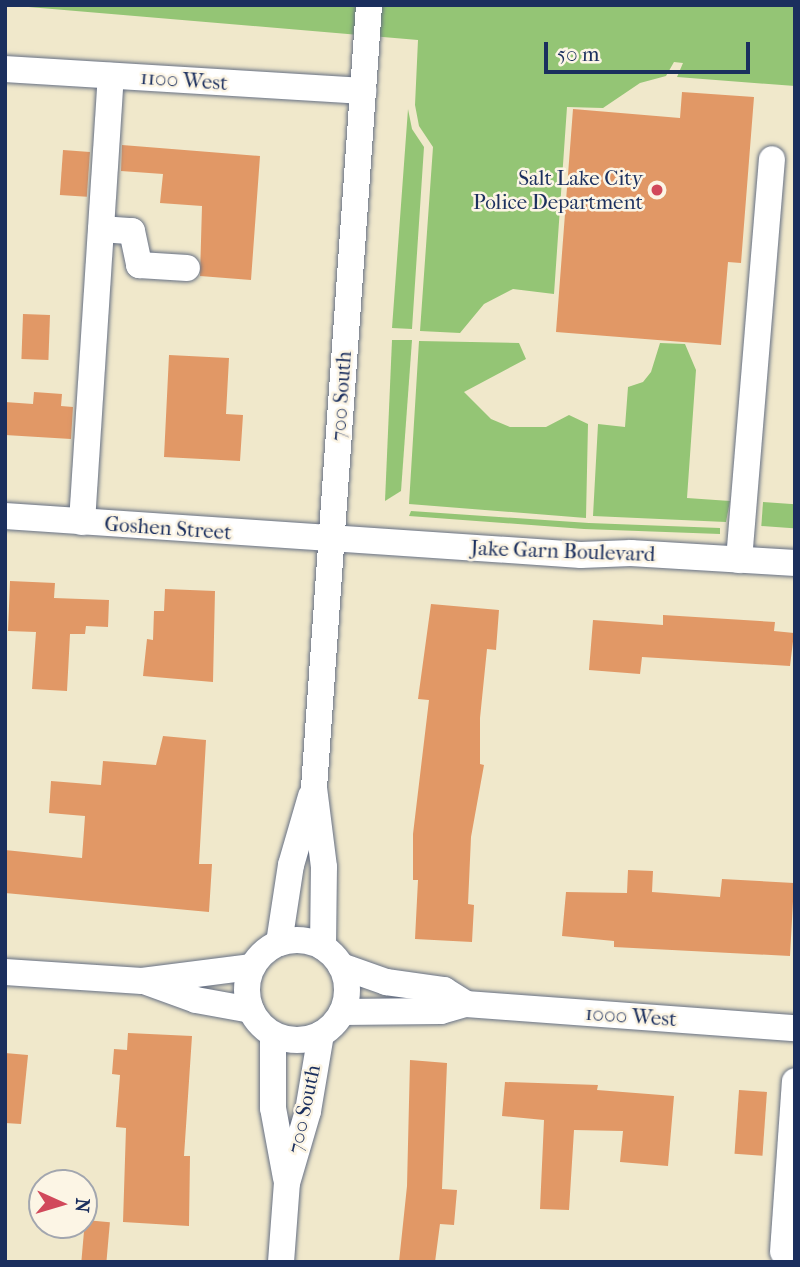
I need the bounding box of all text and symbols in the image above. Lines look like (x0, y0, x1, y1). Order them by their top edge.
scale bar (548, 28, 754, 72)
text: 50 m (557, 42, 600, 66)
street label: 1100 West (140, 64, 228, 96)
place label: Salt Lake City Police Department (473, 165, 643, 215)
marker: Salt Lake City Police Department (649, 182, 665, 198)
street label: 700 South (325, 350, 357, 442)
street label: Goshen Street (104, 511, 232, 545)
street label: Jake Garn Boulevard (470, 535, 656, 567)
street label: 1000 West (584, 1000, 678, 1032)
street label: 700 South (282, 1062, 326, 1156)
north arrow (28, 1169, 98, 1239)
text: N (70, 1197, 93, 1213)

